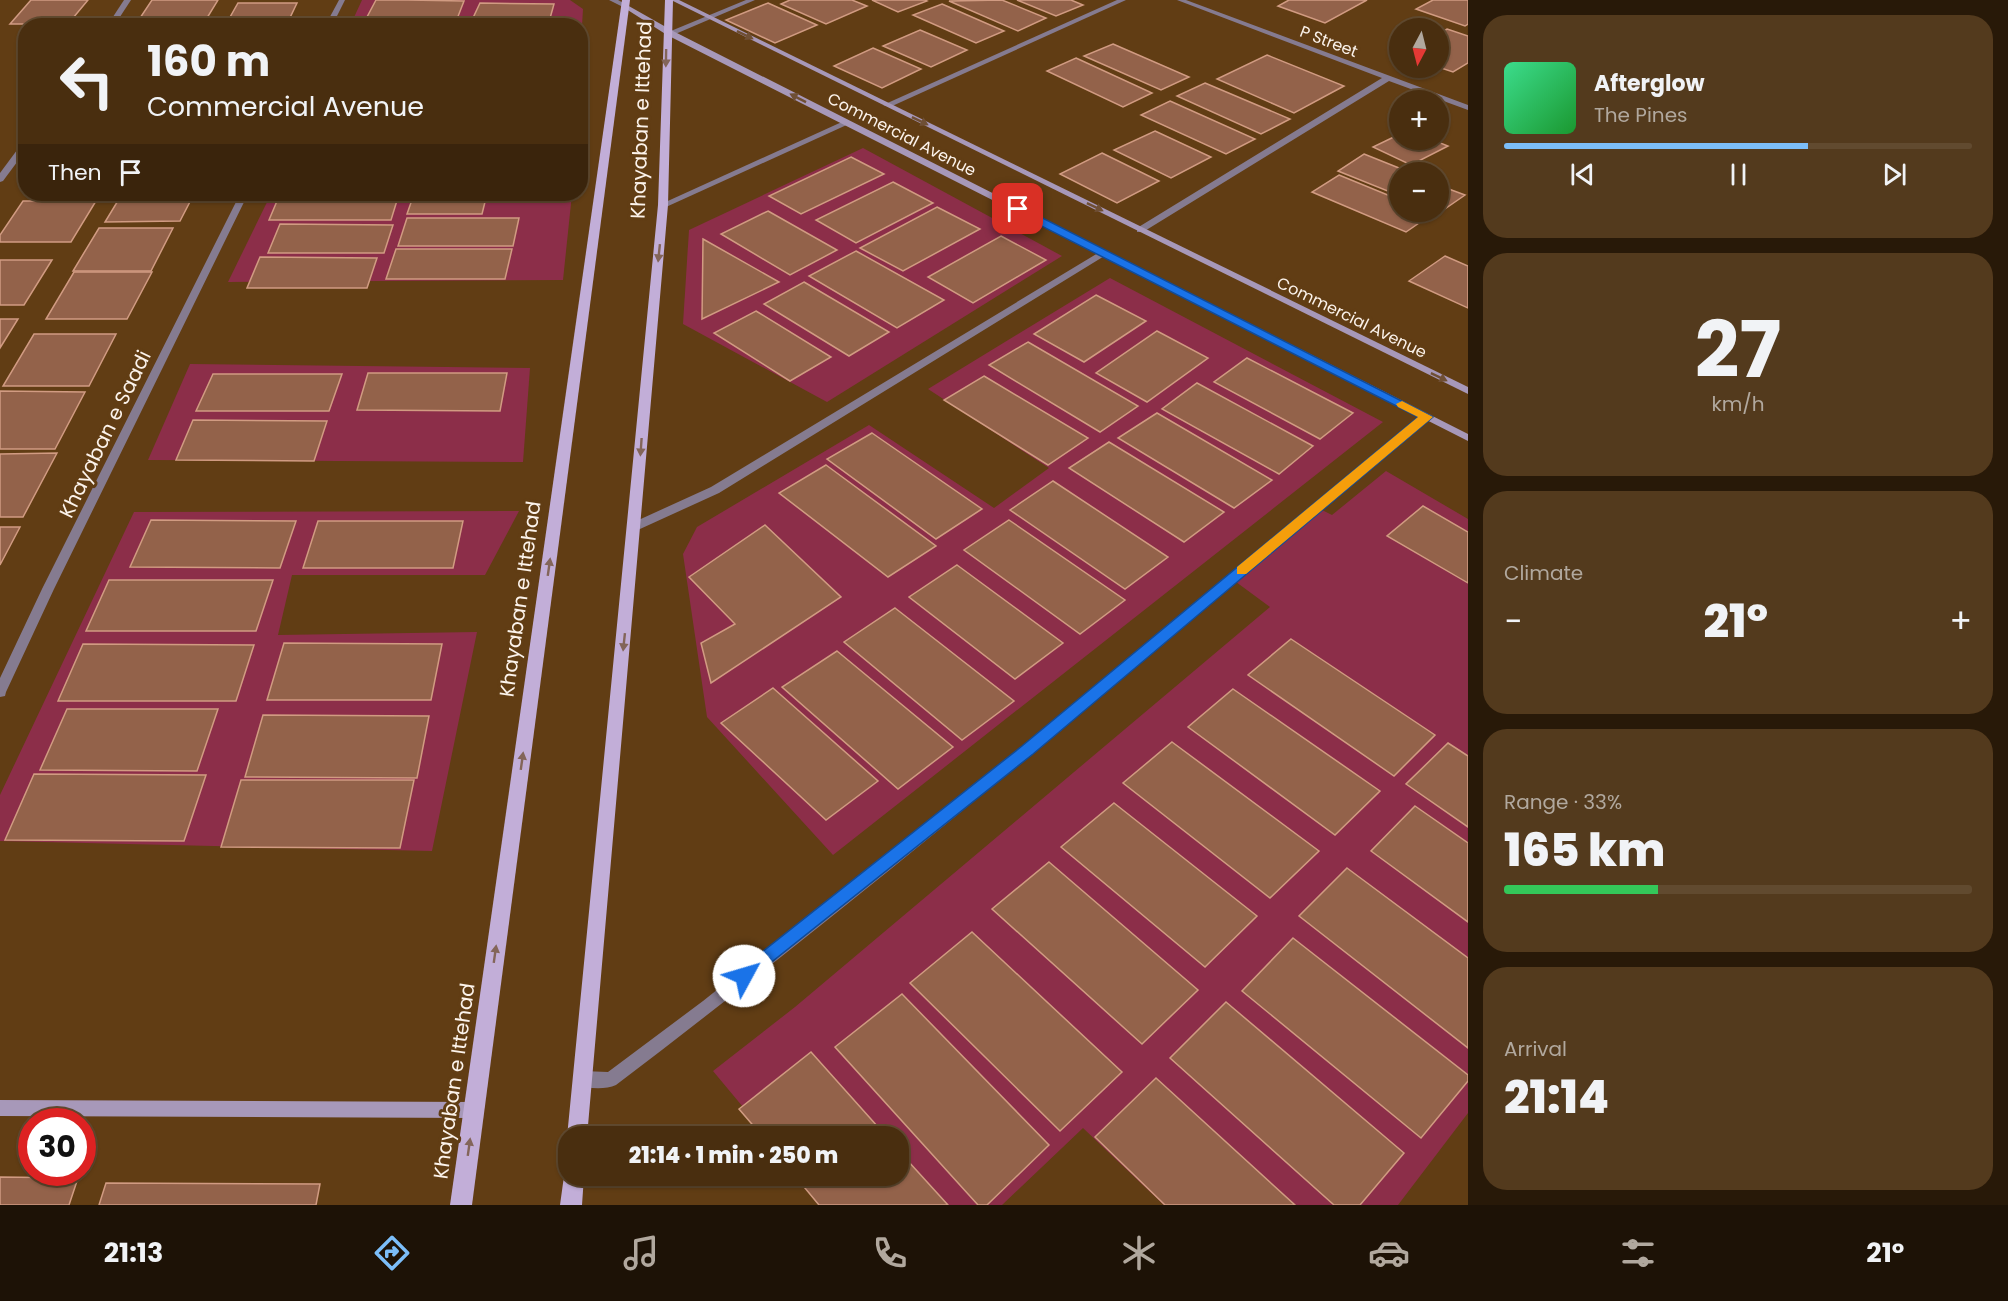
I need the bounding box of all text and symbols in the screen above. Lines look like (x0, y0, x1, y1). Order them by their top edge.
north arrow (1389, 18, 1449, 78)
map controls (1389, 18, 1449, 222)
street label: P Street (1297, 20, 1361, 63)
street label: Khayaban e Ittehad (624, 21, 658, 219)
one-way arrow (736, 29, 754, 39)
text: 160 m (147, 32, 270, 91)
icon: left (48, 42, 126, 120)
one-way arrow (662, 49, 671, 68)
text: Afterglow (1594, 68, 1705, 99)
street label: Commercial Avenue (823, 87, 980, 182)
text: Commercial Avenue (147, 88, 424, 125)
button: + (1389, 90, 1449, 150)
one-way arrow (789, 93, 807, 103)
text: The Pines (1594, 101, 1688, 129)
one-way arrow (911, 117, 928, 126)
icon: arrive (114, 156, 147, 189)
text: Then (48, 157, 102, 188)
icon: previous (1566, 158, 1599, 191)
icon: pause (1722, 158, 1755, 191)
icon: next (1878, 158, 1911, 191)
button: − (1389, 162, 1449, 222)
pin (992, 183, 1043, 234)
icon: arrive (1001, 192, 1034, 225)
one-way arrow (1086, 203, 1103, 212)
one-way arrow (654, 244, 664, 263)
street label: Commercial Avenue (1273, 271, 1431, 364)
text: 27 (1695, 295, 1781, 404)
street label: Khayaban e Saadi (52, 346, 158, 522)
one-way arrow (1431, 372, 1448, 382)
text: km/h (1711, 390, 1765, 418)
one-way arrow (637, 438, 646, 457)
street label: Khayaban e Ittehad (492, 499, 548, 699)
one-way arrow (544, 558, 553, 577)
text: Climate (1504, 559, 1583, 587)
text: 21° (1704, 590, 1768, 653)
text: − (1504, 598, 1522, 645)
text: + (1949, 598, 1972, 645)
one-way arrow (619, 632, 629, 651)
one-way arrow (517, 751, 527, 770)
text: Range · 33% (1504, 788, 1622, 816)
text: 165 km (1504, 819, 1665, 882)
one-way arrow (491, 944, 500, 963)
position arrow (712, 944, 776, 1008)
street label: Khayaban e Ittehad (426, 981, 482, 1181)
text: Arrival (1504, 1035, 1567, 1063)
text: 21:14 (1504, 1066, 1609, 1129)
speed limit sign: 30 (18, 1108, 96, 1186)
one-way arrow (464, 1137, 474, 1156)
text: 21:14 · 1 min · 250 m (629, 1140, 838, 1171)
icon: directions (371, 1232, 413, 1274)
icon: music (620, 1232, 662, 1274)
icon: phone (869, 1232, 911, 1274)
icon: climate (1118, 1232, 1160, 1274)
icon: car (1368, 1232, 1410, 1274)
icon: filters (1617, 1232, 1659, 1274)
text: 21:13 (104, 1234, 163, 1271)
text: 21° (1866, 1234, 1904, 1271)

